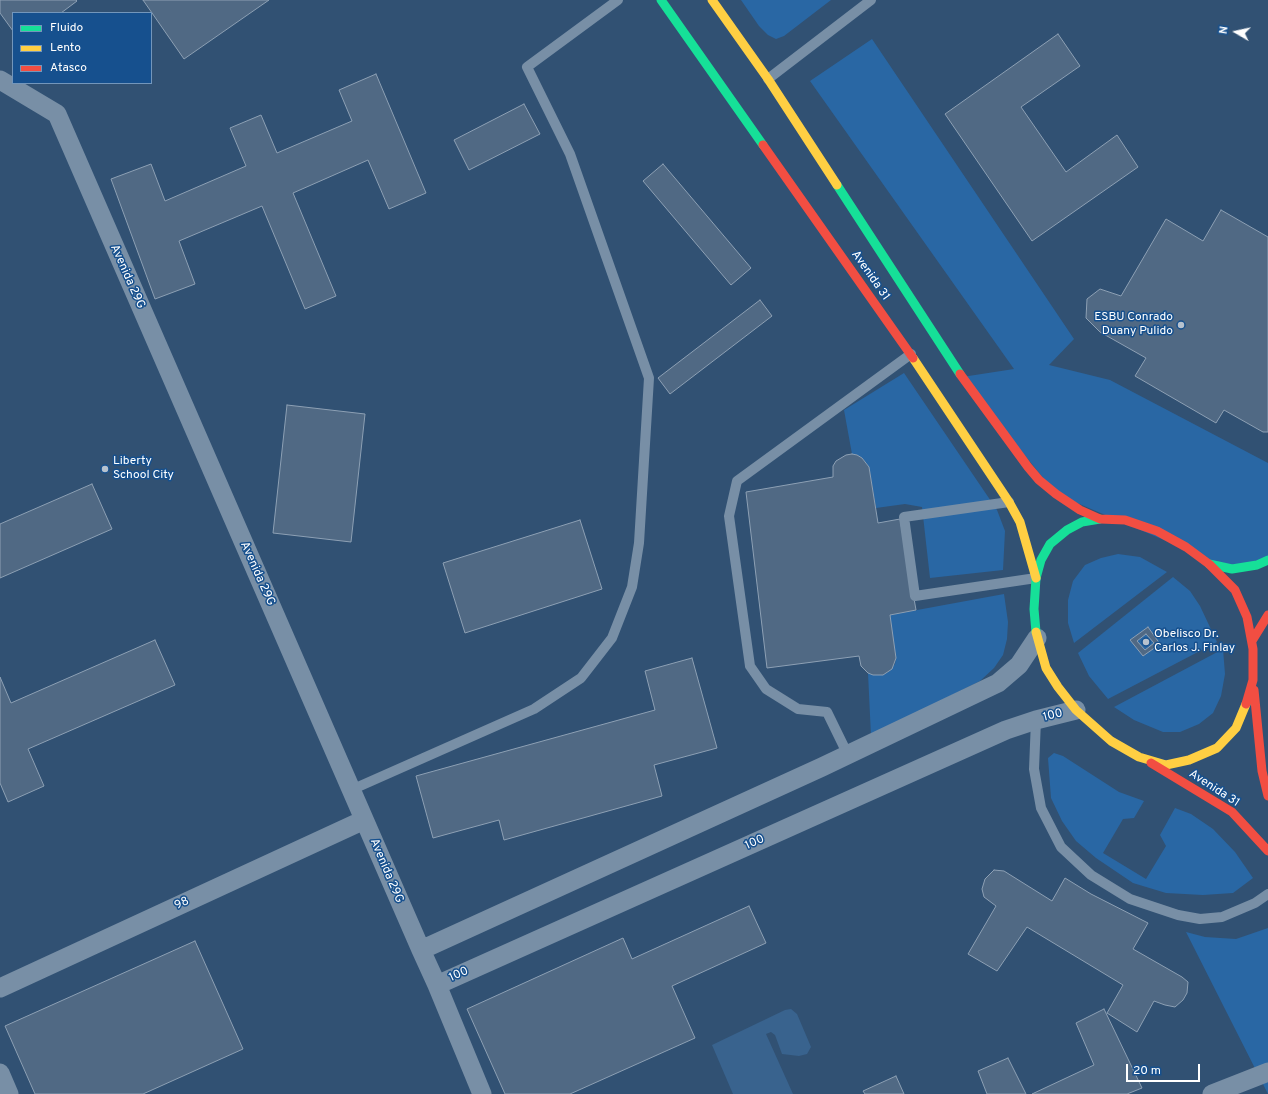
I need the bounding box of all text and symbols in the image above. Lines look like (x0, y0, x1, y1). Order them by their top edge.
legend (12, 12, 152, 84)
north arrow (1216, 12, 1256, 52)
text: Fluido (50, 20, 83, 36)
text: N (1217, 25, 1232, 35)
text: Lento (50, 40, 81, 56)
text: Atasco (50, 60, 87, 76)
street label: Avenida 29G (106, 243, 148, 311)
street label: Avenida 31 (848, 248, 892, 304)
place label: ESBU Conrado Duany Pulido (1094, 311, 1173, 339)
marker: ESBU Conrado Duany Pulido (1176, 320, 1186, 330)
place label: Liberty School City (113, 455, 174, 483)
marker: Liberty School City (100, 464, 110, 474)
street label: Avenida 29G (236, 540, 278, 608)
place label: Obelisco Dr. Carlos J. Finlay (1154, 628, 1235, 656)
marker: Obelisco Dr. Carlos J. Finlay (1141, 637, 1151, 647)
street label: 100 (1042, 707, 1064, 725)
street label: Avenida 31 (1186, 767, 1242, 811)
street label: 100 (743, 832, 767, 854)
street label: Avenida 29G (366, 837, 406, 905)
street label: 98 (172, 894, 192, 914)
street label: 100 (447, 964, 471, 986)
scale bar (1128, 1056, 1202, 1082)
text: 20 m (1133, 1063, 1161, 1079)

